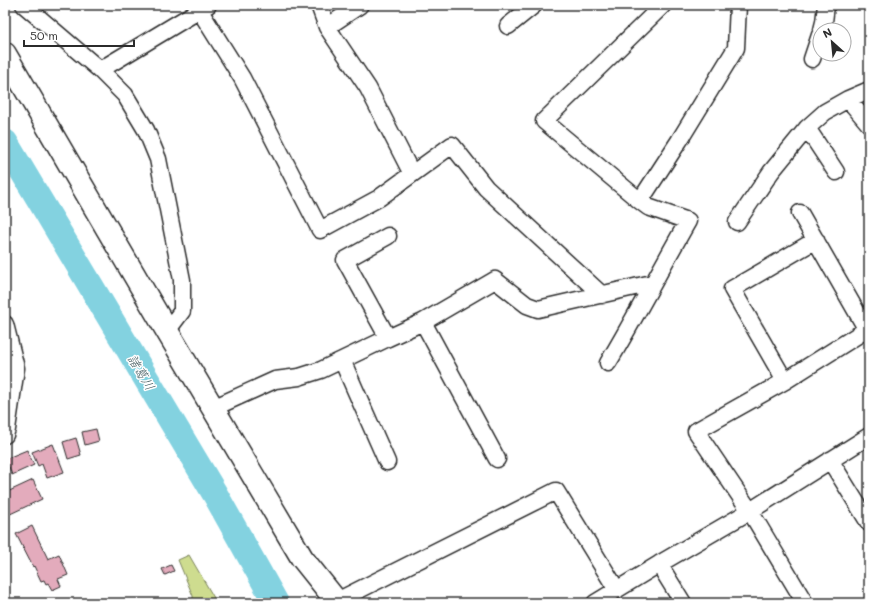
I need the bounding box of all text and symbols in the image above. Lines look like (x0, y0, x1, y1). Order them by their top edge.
scale bar (24, 22, 134, 48)
north arrow (812, 22, 852, 62)
text: N (820, 24, 834, 41)
text: 50 m (30, 27, 58, 43)
water label: 諸葛川 (125, 351, 159, 393)

